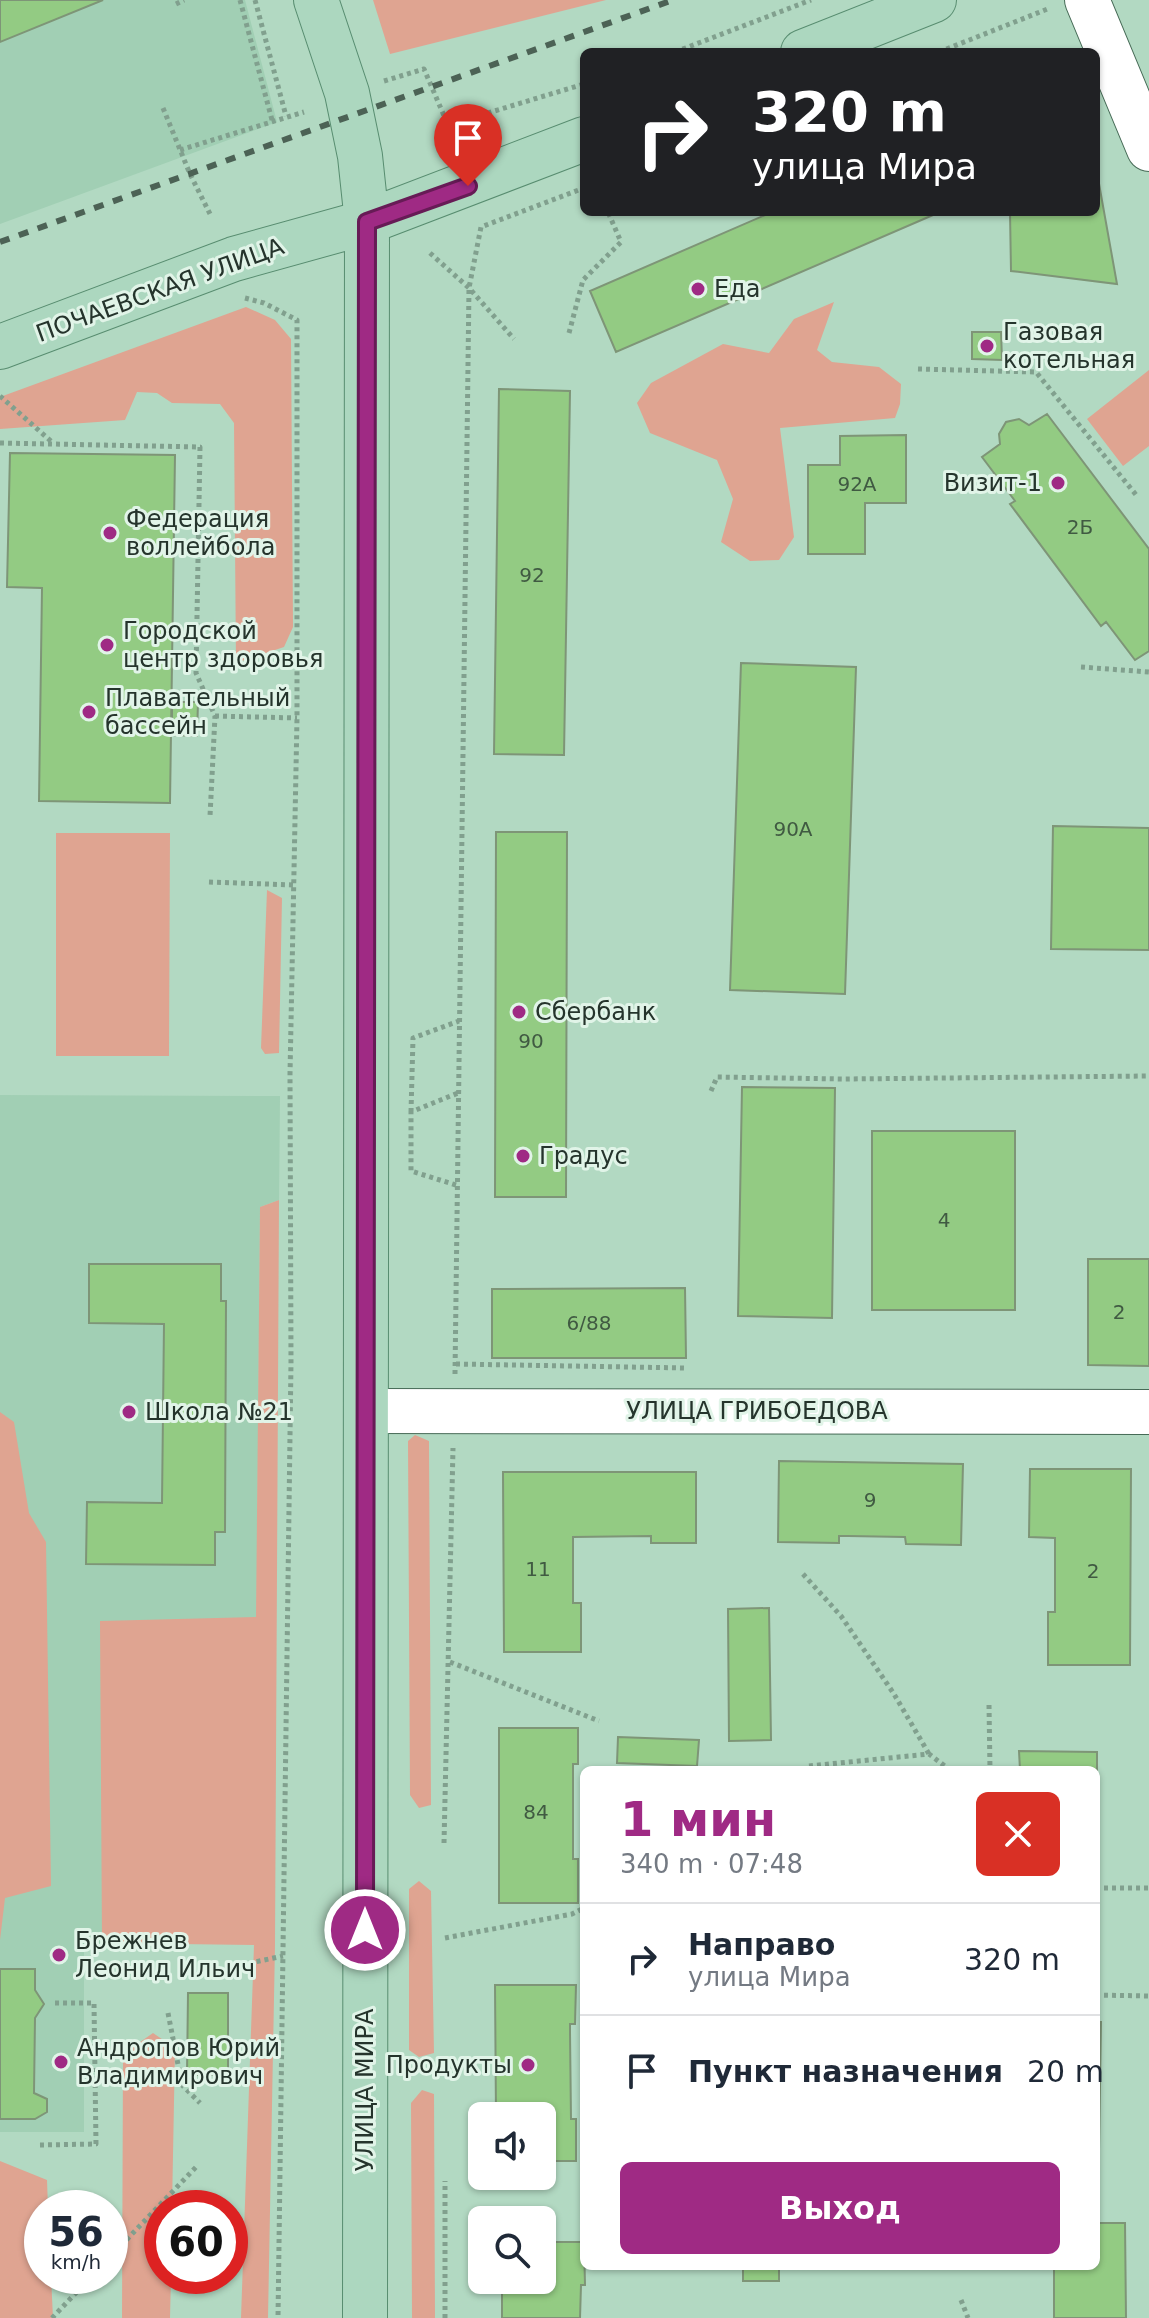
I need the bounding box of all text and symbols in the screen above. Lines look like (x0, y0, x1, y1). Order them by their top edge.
text: 320 m (752, 79, 947, 144)
icon: right (620, 80, 724, 184)
pin (434, 104, 502, 186)
icon: arrive (446, 116, 490, 160)
text: улица Мира (752, 146, 977, 187)
street label: ПОЧАЕВСКАЯ УЛИЦА (32, 232, 288, 348)
place label: Еда (714, 275, 760, 303)
marker: Еда (689, 280, 707, 298)
place label: Газовая котельная (1003, 318, 1135, 374)
marker: Газовая котельная (978, 337, 996, 355)
place label: Визит-1 (944, 469, 1042, 497)
house number: 92А (837, 472, 877, 496)
marker: Визит-1 (1049, 474, 1067, 492)
place label: Федерация воллейбола (126, 505, 275, 561)
house number: 2Б (1067, 515, 1093, 539)
marker: Федерация воллейбола (101, 524, 119, 542)
house number: 92 (519, 563, 545, 587)
place label: Городской центр здоровья (123, 617, 323, 673)
marker: Городской центр здоровья (98, 636, 116, 654)
place label: Плавательный бассейн (105, 684, 290, 740)
marker: Плавательный бассейн (80, 703, 98, 721)
house number: 90А (773, 817, 813, 841)
place label: Сбербанк (535, 998, 656, 1026)
marker: Сбербанк (510, 1003, 528, 1021)
house number: 90 (518, 1029, 544, 1053)
place label: Градус (539, 1142, 628, 1170)
marker: Градус (514, 1147, 532, 1165)
house number: 4 (938, 1208, 950, 1232)
house number: 2 (1113, 1300, 1125, 1324)
house number: 6/88 (567, 1311, 611, 1335)
street label: УЛИЦА ГРИБОЕДОВА (626, 1397, 888, 1425)
place label: Школа №21 (145, 1398, 293, 1426)
marker: Школа №21 (120, 1403, 138, 1421)
house number: 9 (864, 1488, 876, 1512)
house number: 11 (525, 1557, 551, 1581)
house number: 2 (1087, 1559, 1099, 1583)
text: 1 мин (620, 1791, 776, 1847)
button: close (976, 1792, 1060, 1876)
house number: 84 (523, 1800, 549, 1824)
text: 340 m · 07:48 (620, 1849, 803, 1879)
position arrow (323, 1888, 407, 1972)
place label: Брежнев Леонид Ильич (75, 1927, 255, 1983)
text: Направо (688, 1927, 835, 1962)
icon: right (620, 1937, 664, 1981)
text: 320 m (964, 1942, 1060, 1977)
marker: Брежнев Леонид Ильич (50, 1946, 68, 1964)
text: улица Мира (688, 1962, 851, 1992)
street label: УЛИЦА МИРА (351, 2008, 379, 2171)
place label: Андропов Юрий Владимирович (77, 2034, 280, 2090)
icon: arrive (620, 2049, 664, 2093)
place label: Продукты (386, 2051, 512, 2079)
marker: Андропов Юрий Владимирович (52, 2053, 70, 2071)
text: Пункт назначения (688, 2054, 1003, 2089)
text: 20 m (1027, 2054, 1104, 2089)
marker: Продукты (519, 2056, 537, 2074)
map controls (468, 2102, 556, 2294)
button: sound (468, 2102, 556, 2190)
button: Выход (620, 2162, 1060, 2254)
speed limit sign: 60 (144, 2190, 248, 2294)
button: search (468, 2206, 556, 2294)
text: 56 (48, 2209, 104, 2255)
text: km/h (51, 2250, 101, 2274)

